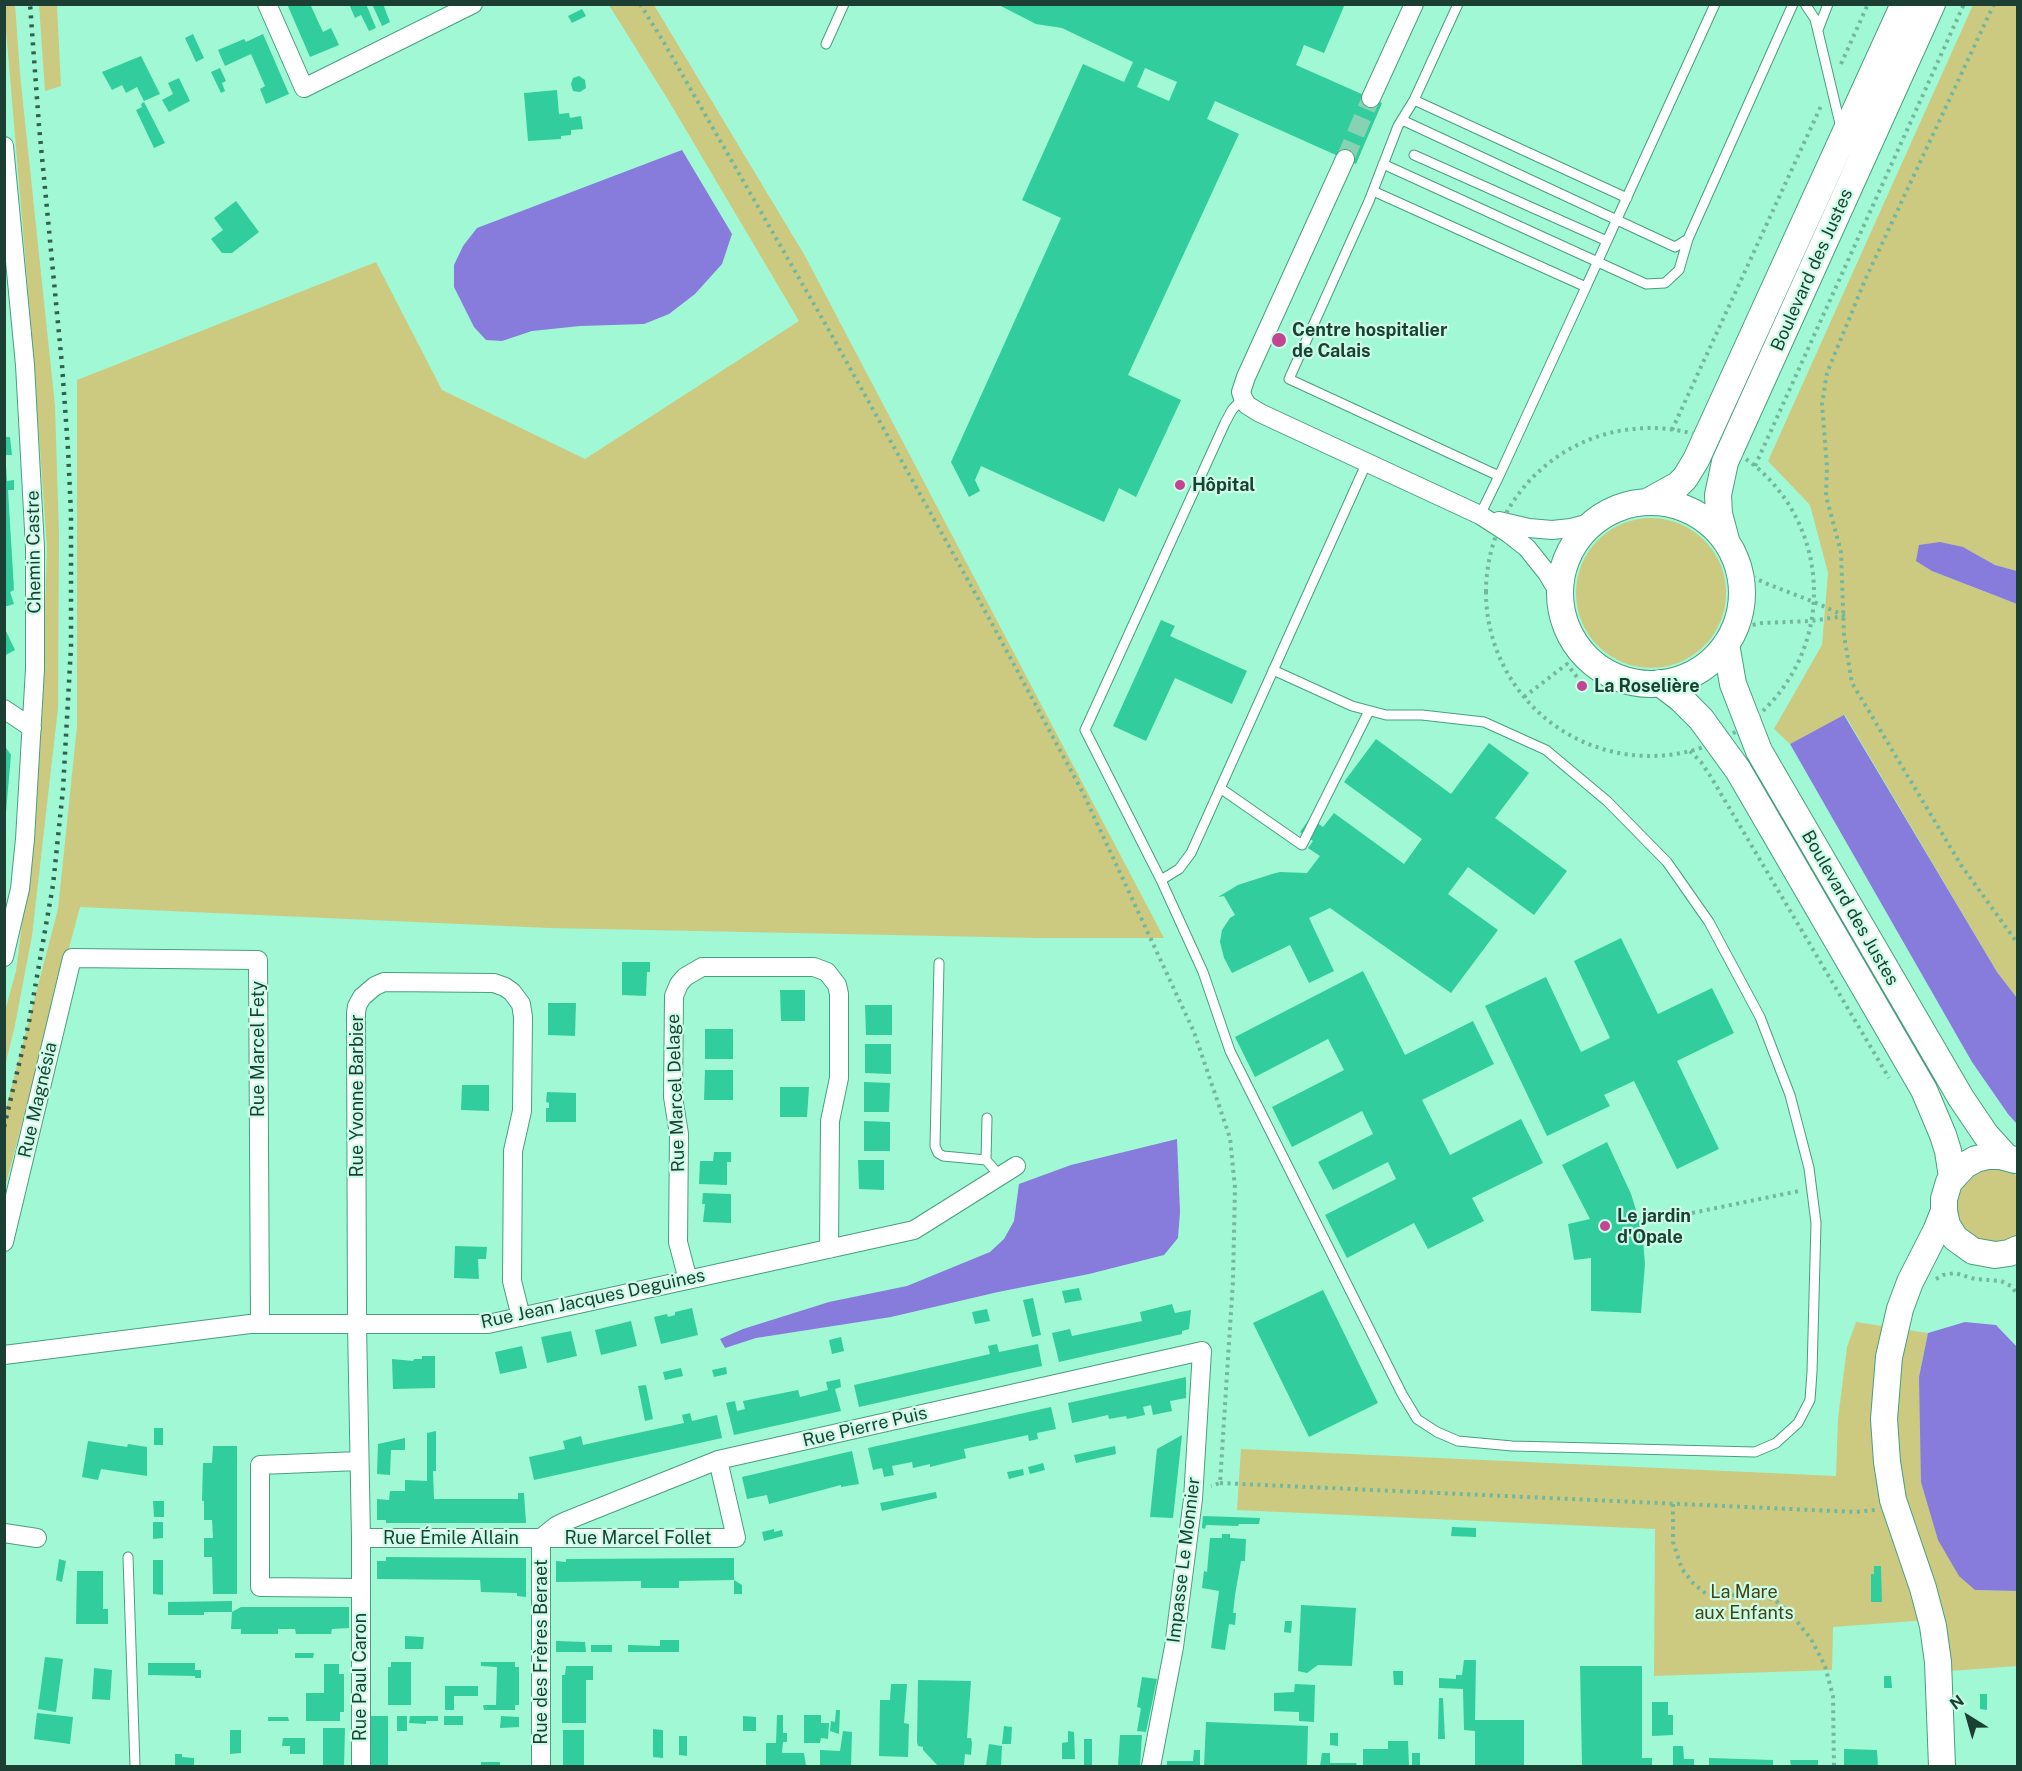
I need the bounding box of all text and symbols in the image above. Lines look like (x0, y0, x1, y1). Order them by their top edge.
street label: Boulevard des Justes (1766, 185, 1858, 355)
place label: Centre hospitalier de Calais (1292, 319, 1447, 362)
marker: Centre hospitalier de Calais (1270, 331, 1288, 349)
place label: Hôpital (1192, 474, 1255, 496)
marker: Hôpital (1173, 478, 1187, 492)
street label: Chemin Castre (22, 490, 46, 614)
place label: La Roselière (1594, 675, 1700, 697)
marker: La Roselière (1575, 679, 1589, 693)
street label: Boulevard des Justes (1797, 827, 1903, 989)
street label: Rue Marcel Fety (247, 981, 269, 1117)
street label: Rue Marcel Delage (662, 1013, 690, 1173)
street label: Rue Yvonne Barbier (346, 1014, 368, 1178)
street label: Rue Magnésia (14, 1040, 62, 1160)
place label: Le jardin d'Opale (1617, 1205, 1691, 1248)
marker: Le jardin d'Opale (1598, 1219, 1612, 1233)
street label: Rue Jean Jacques Deguines (479, 1265, 707, 1333)
street label: Rue Pierre Puis (801, 1402, 929, 1452)
street label: Impasse Le Monnier (1163, 1476, 1205, 1644)
street label: Rue Émile Allain (383, 1527, 519, 1549)
street label: Rue Marcel Follet (564, 1527, 712, 1549)
street label: Rue des Frères Beraet (530, 1559, 552, 1745)
park label: La Mare aux Enfants (1694, 1581, 1794, 1624)
street label: Rue Paul Caron (349, 1613, 371, 1741)
north arrow (1938, 1687, 1998, 1747)
text: N (1946, 1691, 1968, 1714)

